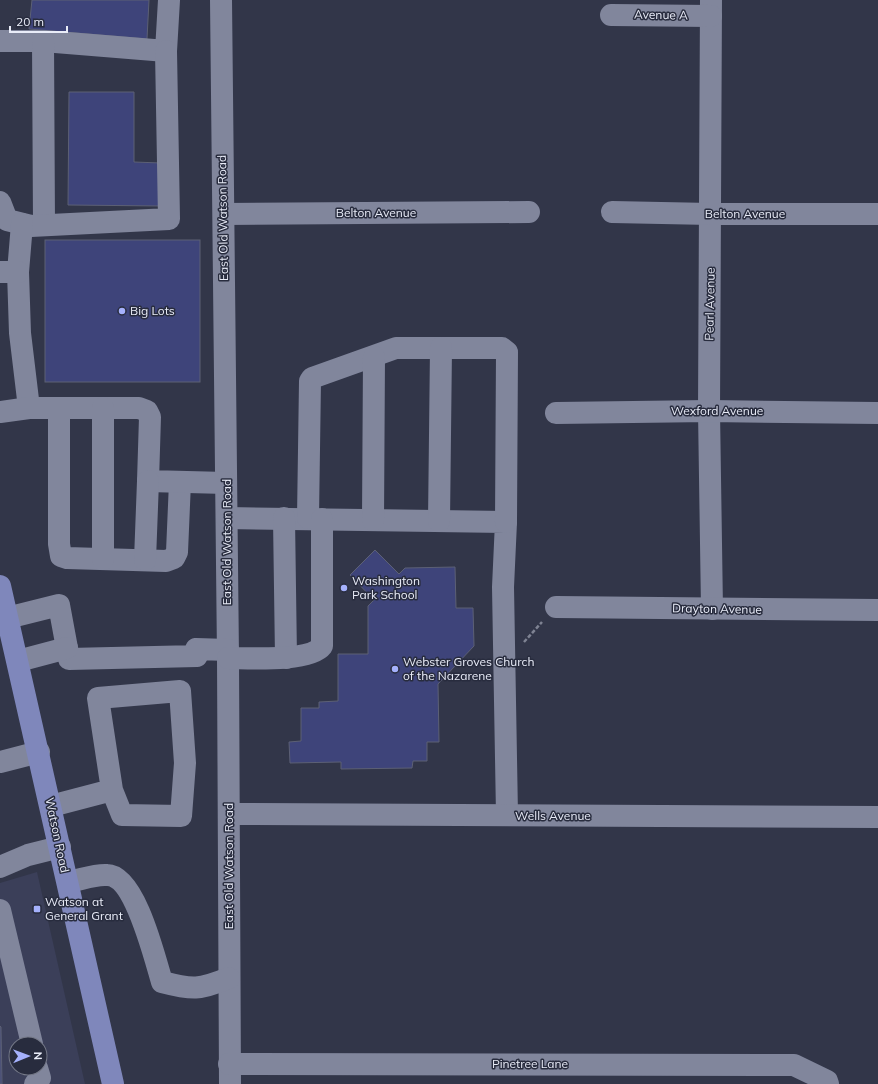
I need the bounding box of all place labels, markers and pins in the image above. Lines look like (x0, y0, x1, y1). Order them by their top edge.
place label: Big Lots (130, 303, 175, 318)
marker: Big Lots (117, 306, 127, 316)
place label: Washington Park School (352, 573, 420, 602)
marker: Washington Park School (339, 583, 349, 593)
place label: Webster Groves Church of the Nazarene (403, 654, 535, 683)
marker: Webster Groves Church of the Nazarene (390, 664, 400, 674)
place label: Watson at General Grant (45, 894, 123, 923)
marker: Watson at General Grant (32, 904, 42, 914)

